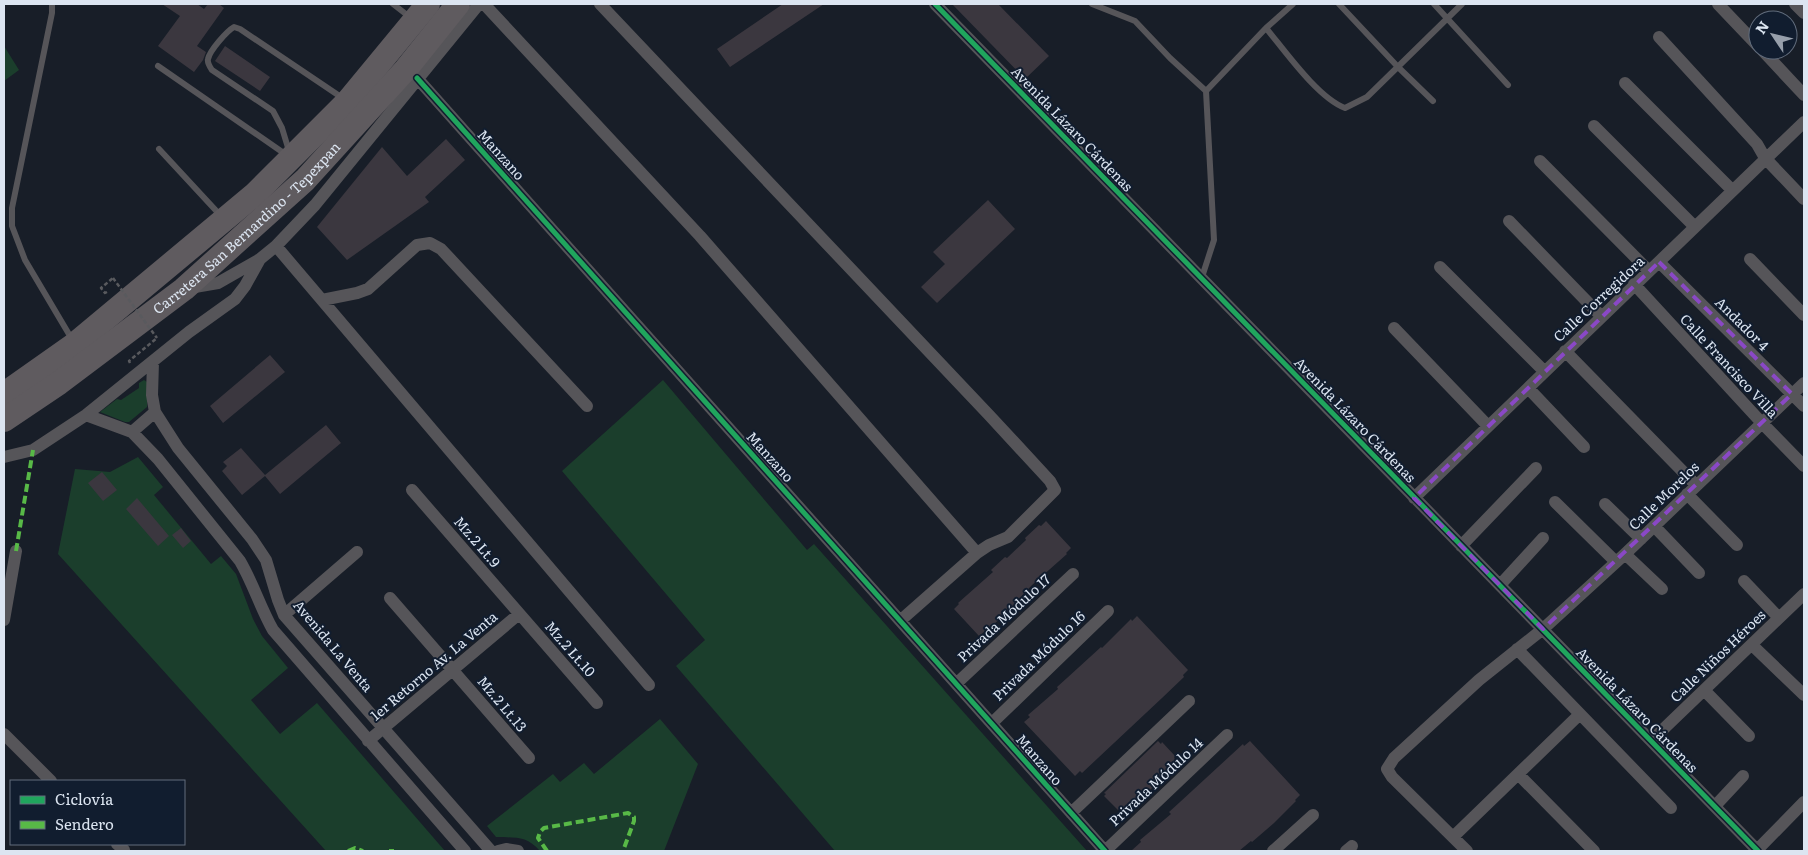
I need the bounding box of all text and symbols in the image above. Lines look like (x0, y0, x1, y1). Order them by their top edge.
north arrow (1748, 10, 1798, 60)
text: N (1750, 16, 1773, 38)
street label: Avenida Lázaro Cárdenas (1007, 61, 1138, 195)
street label: Manzano (474, 125, 530, 184)
street label: Carretera San Bernardino - Tepexpan (148, 137, 344, 318)
street label: Calle Corregidora (1548, 250, 1649, 346)
street label: Andador 4 (1711, 292, 1774, 355)
street label: Calle Francisco Villa (1676, 309, 1784, 422)
street label: Avenida Lázaro Cárdenas (1290, 352, 1421, 486)
street label: Manzano (743, 427, 799, 486)
street label: Calle Morelos (1624, 457, 1703, 534)
street label: Mz.2 Lt.9 (450, 512, 505, 571)
street label: Privada Módulo 17 (952, 569, 1054, 666)
street label: Avenida La Venta (289, 595, 378, 696)
street label: Calle Niños Héroes (1665, 604, 1769, 706)
street label: Privada Módulo 16 (988, 605, 1089, 705)
street label: 1er Retorno Av. La Venta (366, 606, 502, 724)
street label: Mz.2 Lt.10 (541, 616, 601, 681)
street label: Avenida Lázaro Cárdenas (1572, 642, 1703, 776)
street label: Mz.2 Lt.13 (473, 671, 532, 736)
street label: Manzano (1012, 729, 1068, 789)
street label: Privada Módulo 14 (1104, 732, 1207, 830)
legend (10, 780, 185, 845)
text: Ciclovía (55, 787, 114, 810)
text: Sendero (55, 812, 114, 835)

